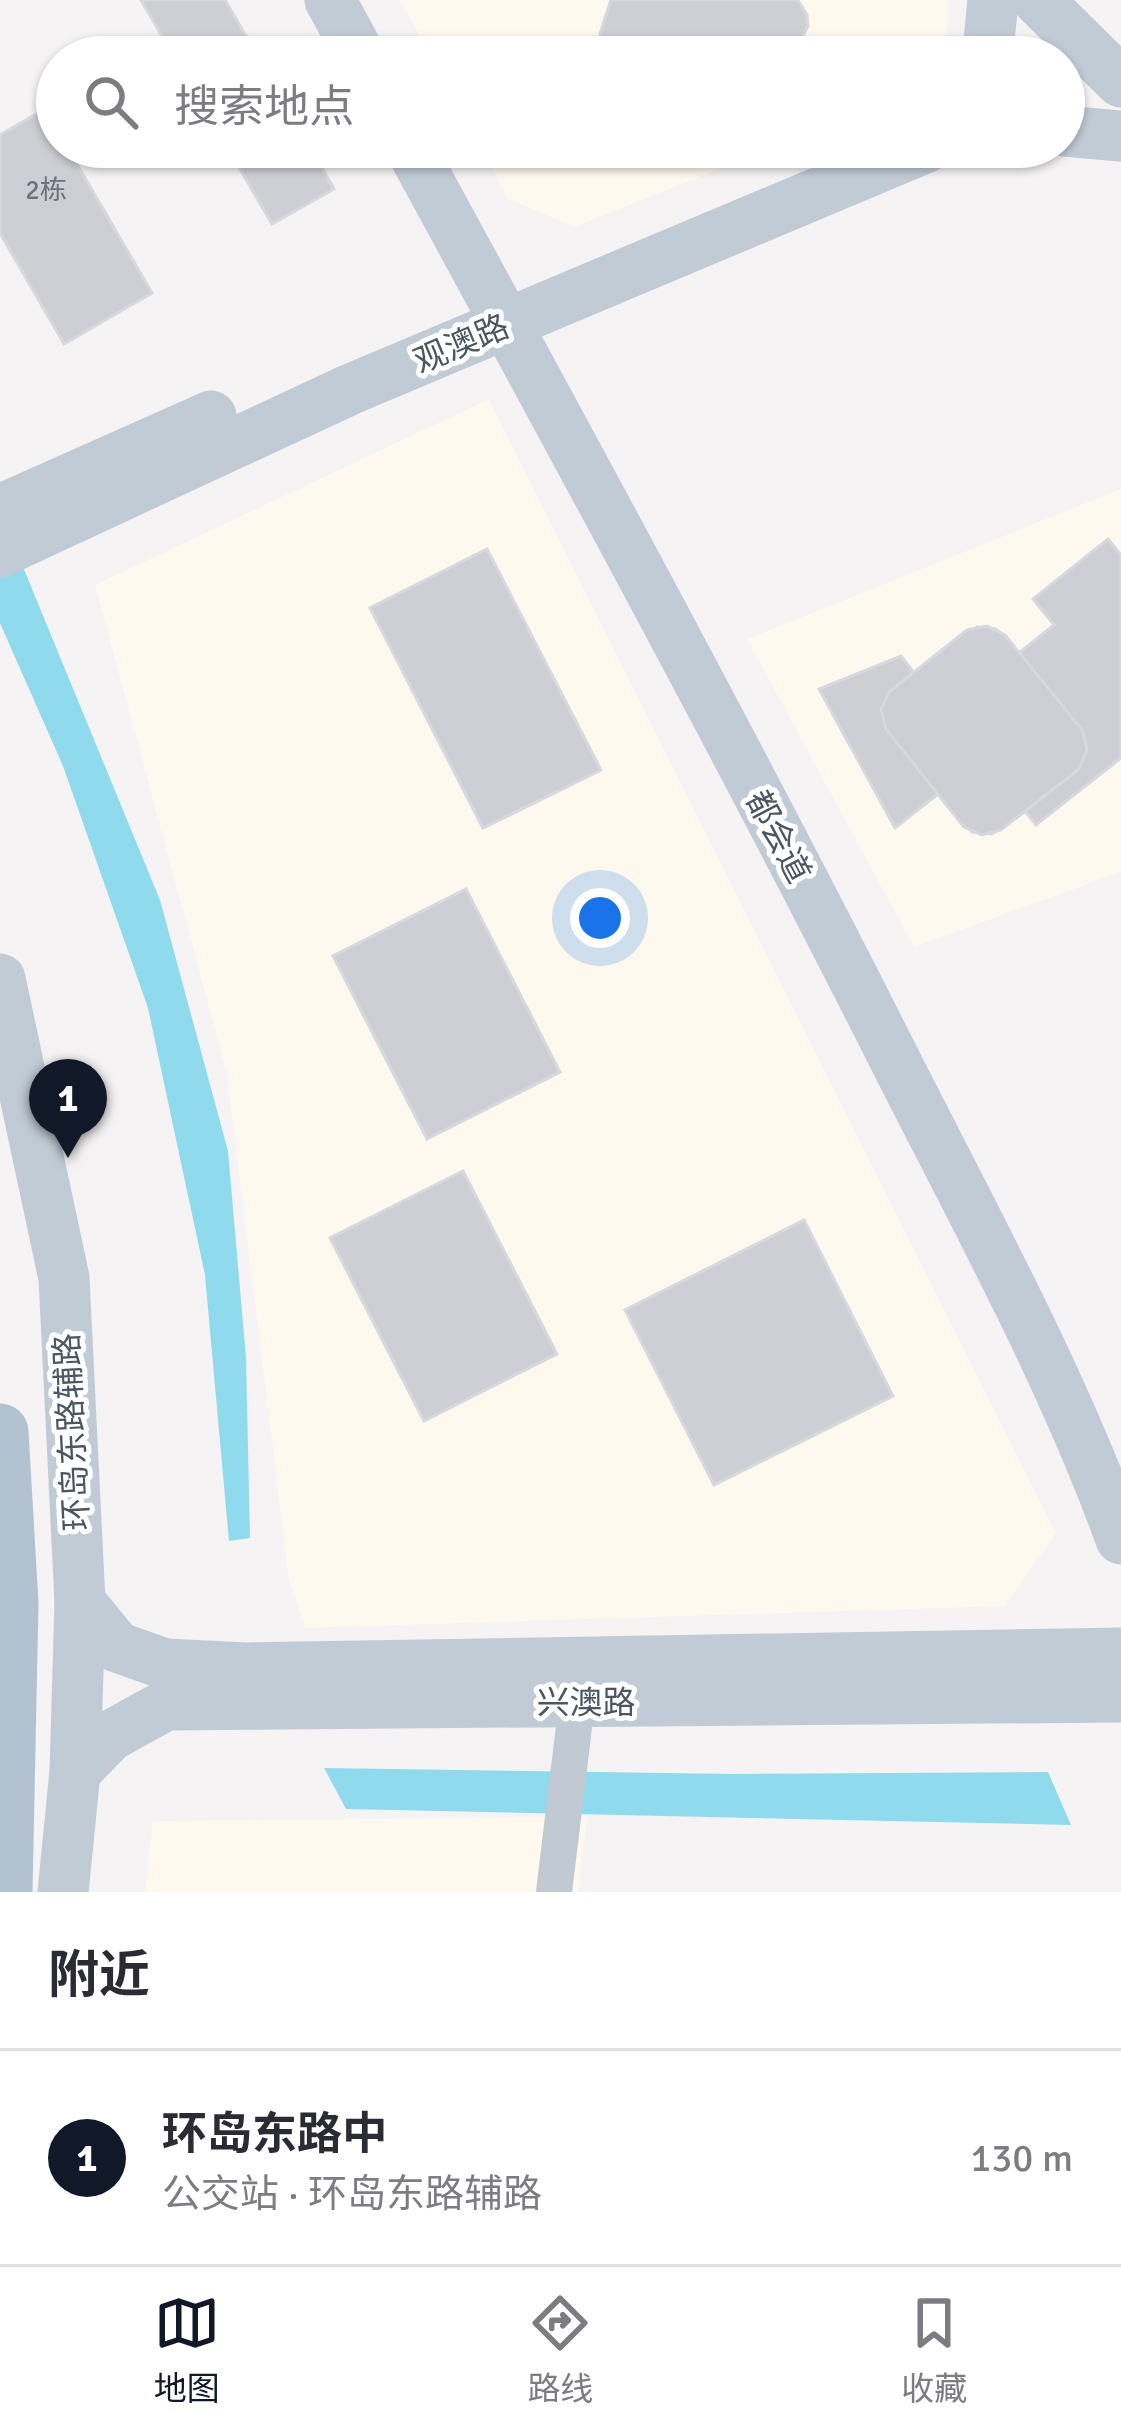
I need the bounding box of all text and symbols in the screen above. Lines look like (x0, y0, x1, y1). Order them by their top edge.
search box (36, 36, 1085, 168)
icon: search (78, 69, 144, 135)
text: 搜索地点 (174, 80, 354, 135)
house number: 2栋 (25, 174, 67, 207)
street label: 观澳路 (408, 306, 515, 383)
street label: 都会道 (736, 783, 819, 890)
your location (570, 888, 630, 948)
pin: 1 (29, 1059, 107, 1158)
street label: 环岛东路辅路 (47, 1332, 98, 1532)
street label: 兴澳路 (537, 1683, 636, 1724)
text: 附近 (48, 1944, 150, 2007)
text: 环岛东路中 (162, 2107, 387, 2162)
text: 1 (76, 2134, 98, 2182)
text: 130 m (970, 2134, 1073, 2182)
text: 公交站 · 环岛东路辅路 (162, 2170, 542, 2218)
tab: 地图 (154, 2290, 220, 2410)
tab: 路线 (527, 2290, 593, 2410)
tab: 收藏 (901, 2290, 967, 2410)

